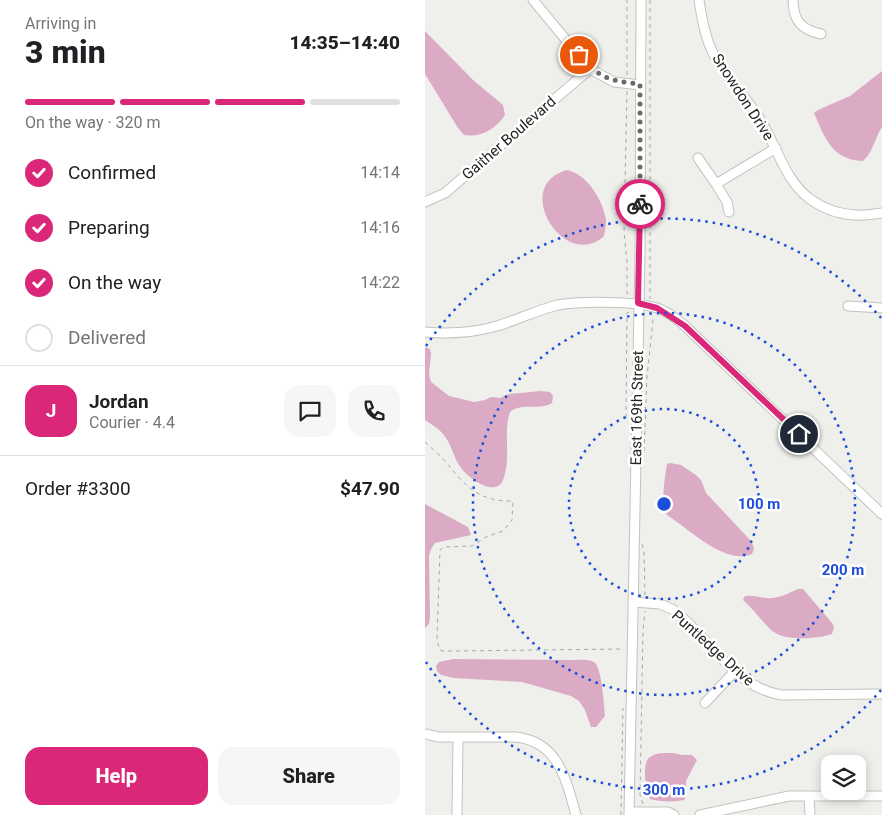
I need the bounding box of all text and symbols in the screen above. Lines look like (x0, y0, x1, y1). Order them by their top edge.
text: Arriving in (25, 14, 96, 33)
text: 14:35–14:40 (289, 31, 400, 54)
text: 3 min (25, 33, 106, 71)
pin (558, 34, 600, 76)
icon: bag (565, 41, 593, 69)
street label: Snowdon Drive (708, 50, 778, 144)
street label: Gaither Boulevard (458, 92, 560, 184)
text: On the way · 320 m (25, 113, 161, 132)
icon: check (25, 159, 53, 187)
text: Confirmed (68, 161, 156, 184)
text: 14:14 (360, 163, 400, 182)
courier (615, 179, 665, 229)
icon: bike (626, 190, 654, 218)
icon: check (25, 214, 53, 242)
text: Preparing (68, 216, 150, 239)
text: 14:16 (360, 218, 400, 237)
icon: check (25, 269, 53, 297)
text: On the way (68, 271, 161, 294)
text: 14:22 (360, 273, 400, 292)
text: Delivered (68, 326, 146, 349)
street label: East 169th Street (627, 350, 647, 466)
button: chat (284, 385, 336, 437)
button: phone (348, 385, 400, 437)
text: Jordan (89, 390, 149, 413)
text: J (46, 399, 56, 422)
text: Courier · 4.4 (89, 413, 175, 432)
pin (778, 413, 820, 455)
icon: home (785, 420, 813, 448)
text: Order #3300 (25, 477, 131, 500)
text: $47.90 (340, 477, 400, 500)
centre of rings (655, 495, 673, 513)
text: 100 m (738, 495, 780, 513)
text: 200 m (822, 561, 864, 579)
street label: Puntledge Drive (668, 606, 758, 690)
button: Help (25, 747, 208, 805)
button: Share (218, 747, 400, 805)
map controls (821, 755, 866, 800)
button: layers (821, 755, 866, 800)
text: 300 m (643, 781, 685, 799)

